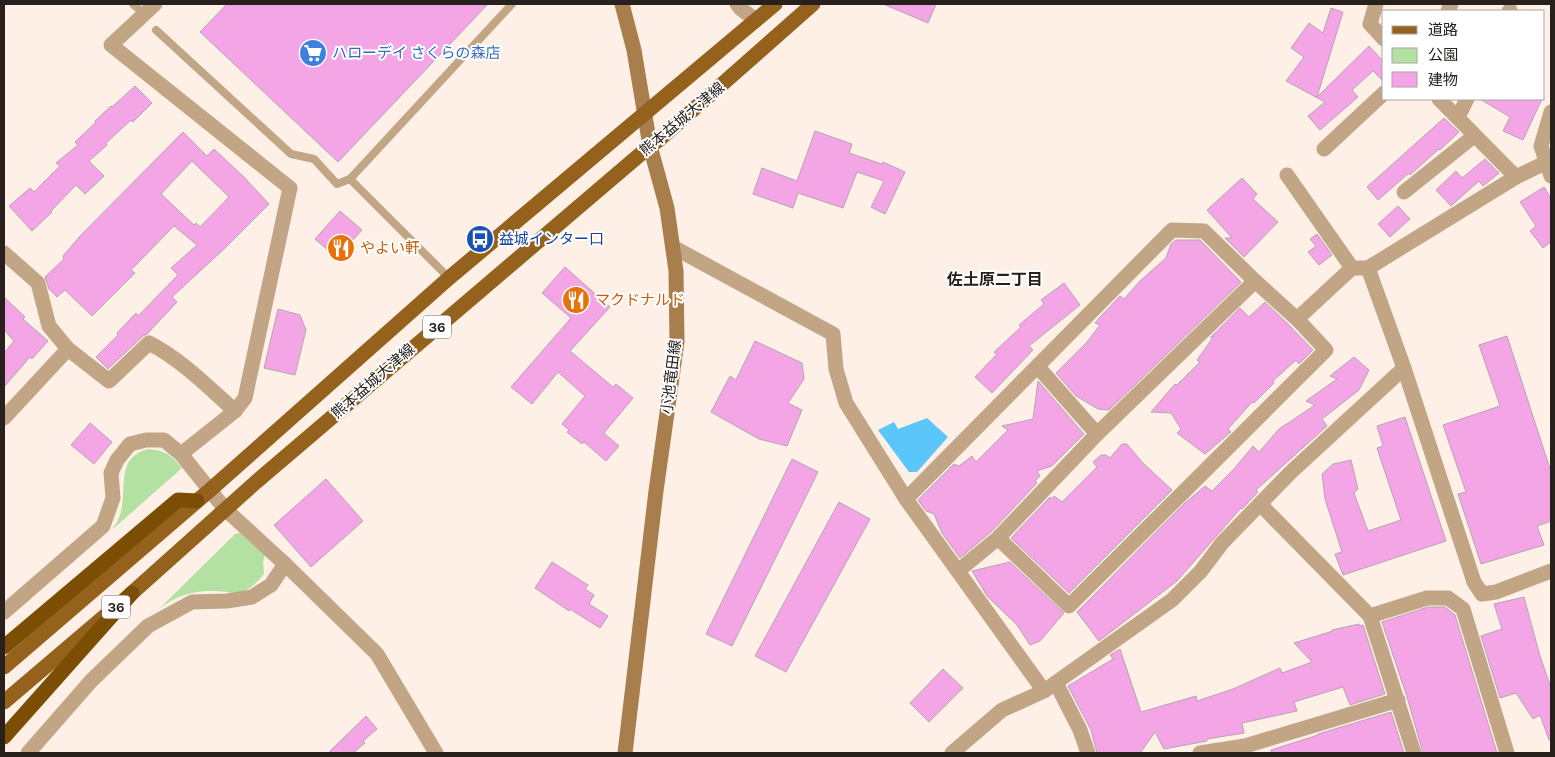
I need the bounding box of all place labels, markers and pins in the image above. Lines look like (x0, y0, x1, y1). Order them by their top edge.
supermarket icon: ハローデイ さくらの森店 (298, 38, 328, 68)
place label: ハローデイ さくらの森店 (332, 44, 501, 62)
bus stop icon: 益城インター口 (465, 224, 495, 254)
place label: 益城インター口 (499, 230, 604, 248)
restaurant icon: やよい軒 (326, 233, 356, 263)
place label: やよい軒 (360, 239, 420, 257)
restaurant icon: マクドナルド (561, 285, 591, 315)
place label: マクドナルド (595, 291, 685, 309)

